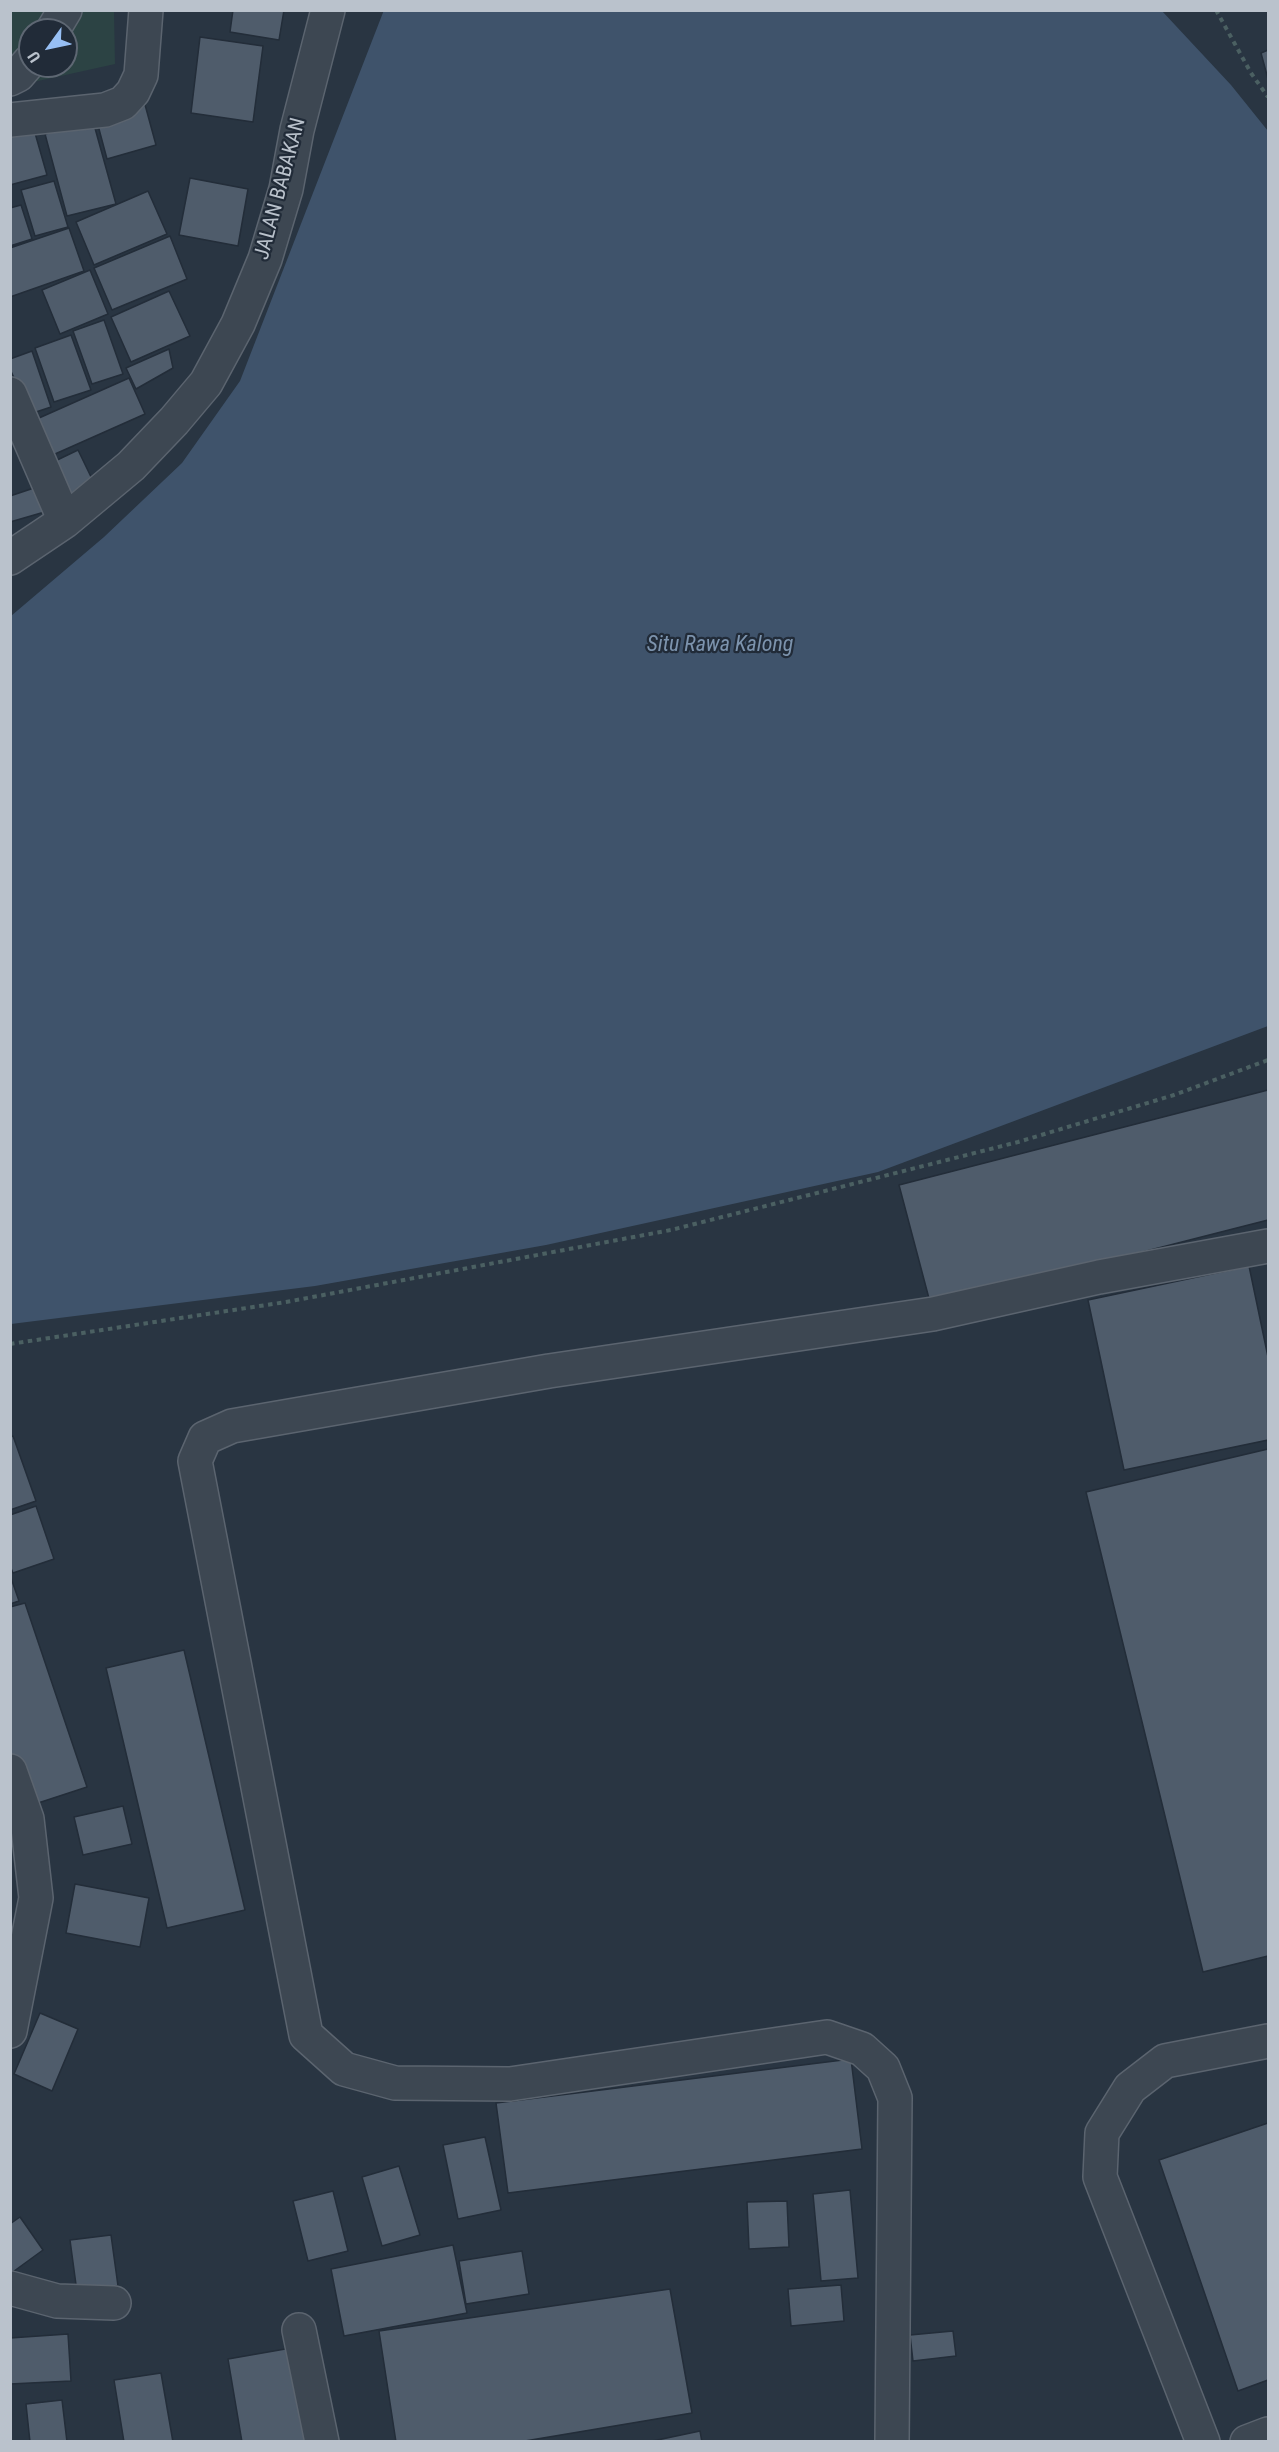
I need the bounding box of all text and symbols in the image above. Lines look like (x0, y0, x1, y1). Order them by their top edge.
north arrow (18, 18, 78, 78)
text: U (24, 48, 45, 66)
street label: JALAN BABAKAN (250, 115, 312, 263)
water label: Situ Rawa Kalong (647, 632, 793, 658)

